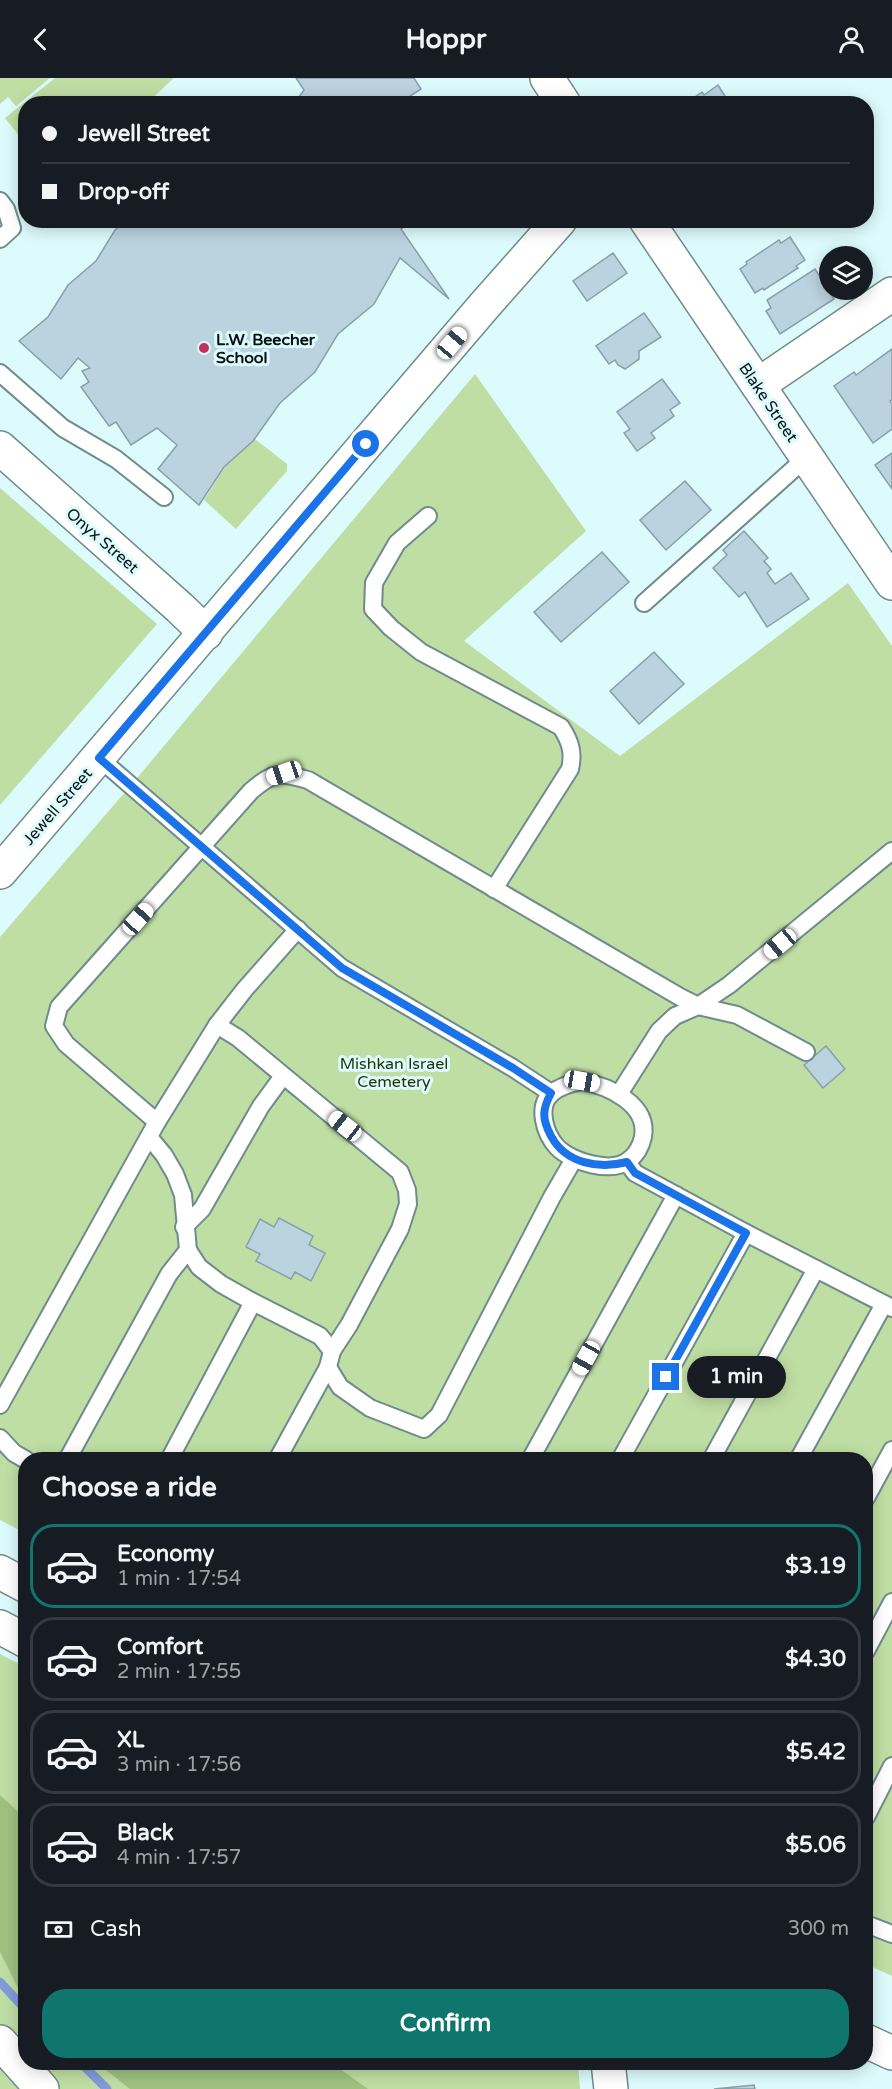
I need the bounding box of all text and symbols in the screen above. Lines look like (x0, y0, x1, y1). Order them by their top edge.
icon: back (24, 23, 57, 56)
text: Hoppr (406, 23, 486, 56)
icon: person (835, 23, 868, 56)
text: Jewell Street (78, 121, 210, 147)
text: Drop-off (78, 179, 169, 205)
map controls (819, 246, 873, 300)
button: layers (819, 246, 873, 300)
car (434, 323, 470, 363)
place label: L.W. Beecher School (216, 330, 316, 368)
marker: L.W. Beecher School (197, 341, 211, 355)
street label: Blake Street (734, 359, 802, 446)
route start (352, 430, 379, 457)
street label: Onyx Street (62, 504, 143, 578)
car (264, 759, 304, 787)
street label: Jewell Street (19, 764, 97, 849)
car (119, 900, 157, 938)
car (760, 926, 800, 962)
park label: Mishkan Israel Cemetery (340, 1054, 448, 1092)
car (563, 1069, 601, 1093)
car (325, 1108, 365, 1144)
car (569, 1338, 603, 1378)
callout: 1 min (687, 1356, 786, 1398)
route end (652, 1363, 679, 1390)
text: 1 min (710, 1365, 763, 1389)
text: Choose a ride (42, 1471, 217, 1504)
icon: car (45, 1539, 99, 1593)
text: Economy (117, 1541, 214, 1567)
text: $3.19 (785, 1553, 846, 1579)
text: 1 min · 17:54 (117, 1567, 241, 1591)
icon: car (45, 1632, 99, 1686)
text: Comfort (117, 1634, 203, 1660)
text: $4.30 (785, 1646, 846, 1672)
text: 2 min · 17:55 (117, 1660, 241, 1684)
icon: car (45, 1725, 99, 1779)
text: XL (117, 1727, 144, 1753)
text: $5.42 (786, 1739, 846, 1765)
text: 3 min · 17:56 (117, 1753, 241, 1777)
icon: car (45, 1818, 99, 1872)
text: Black (117, 1820, 174, 1846)
text: $5.06 (785, 1832, 846, 1858)
text: 4 min · 17:57 (117, 1846, 241, 1870)
icon: cash (42, 1913, 75, 1946)
text: Cash (90, 1916, 142, 1942)
text: 300 m (788, 1917, 849, 1941)
button: Confirm (42, 1989, 849, 2058)

